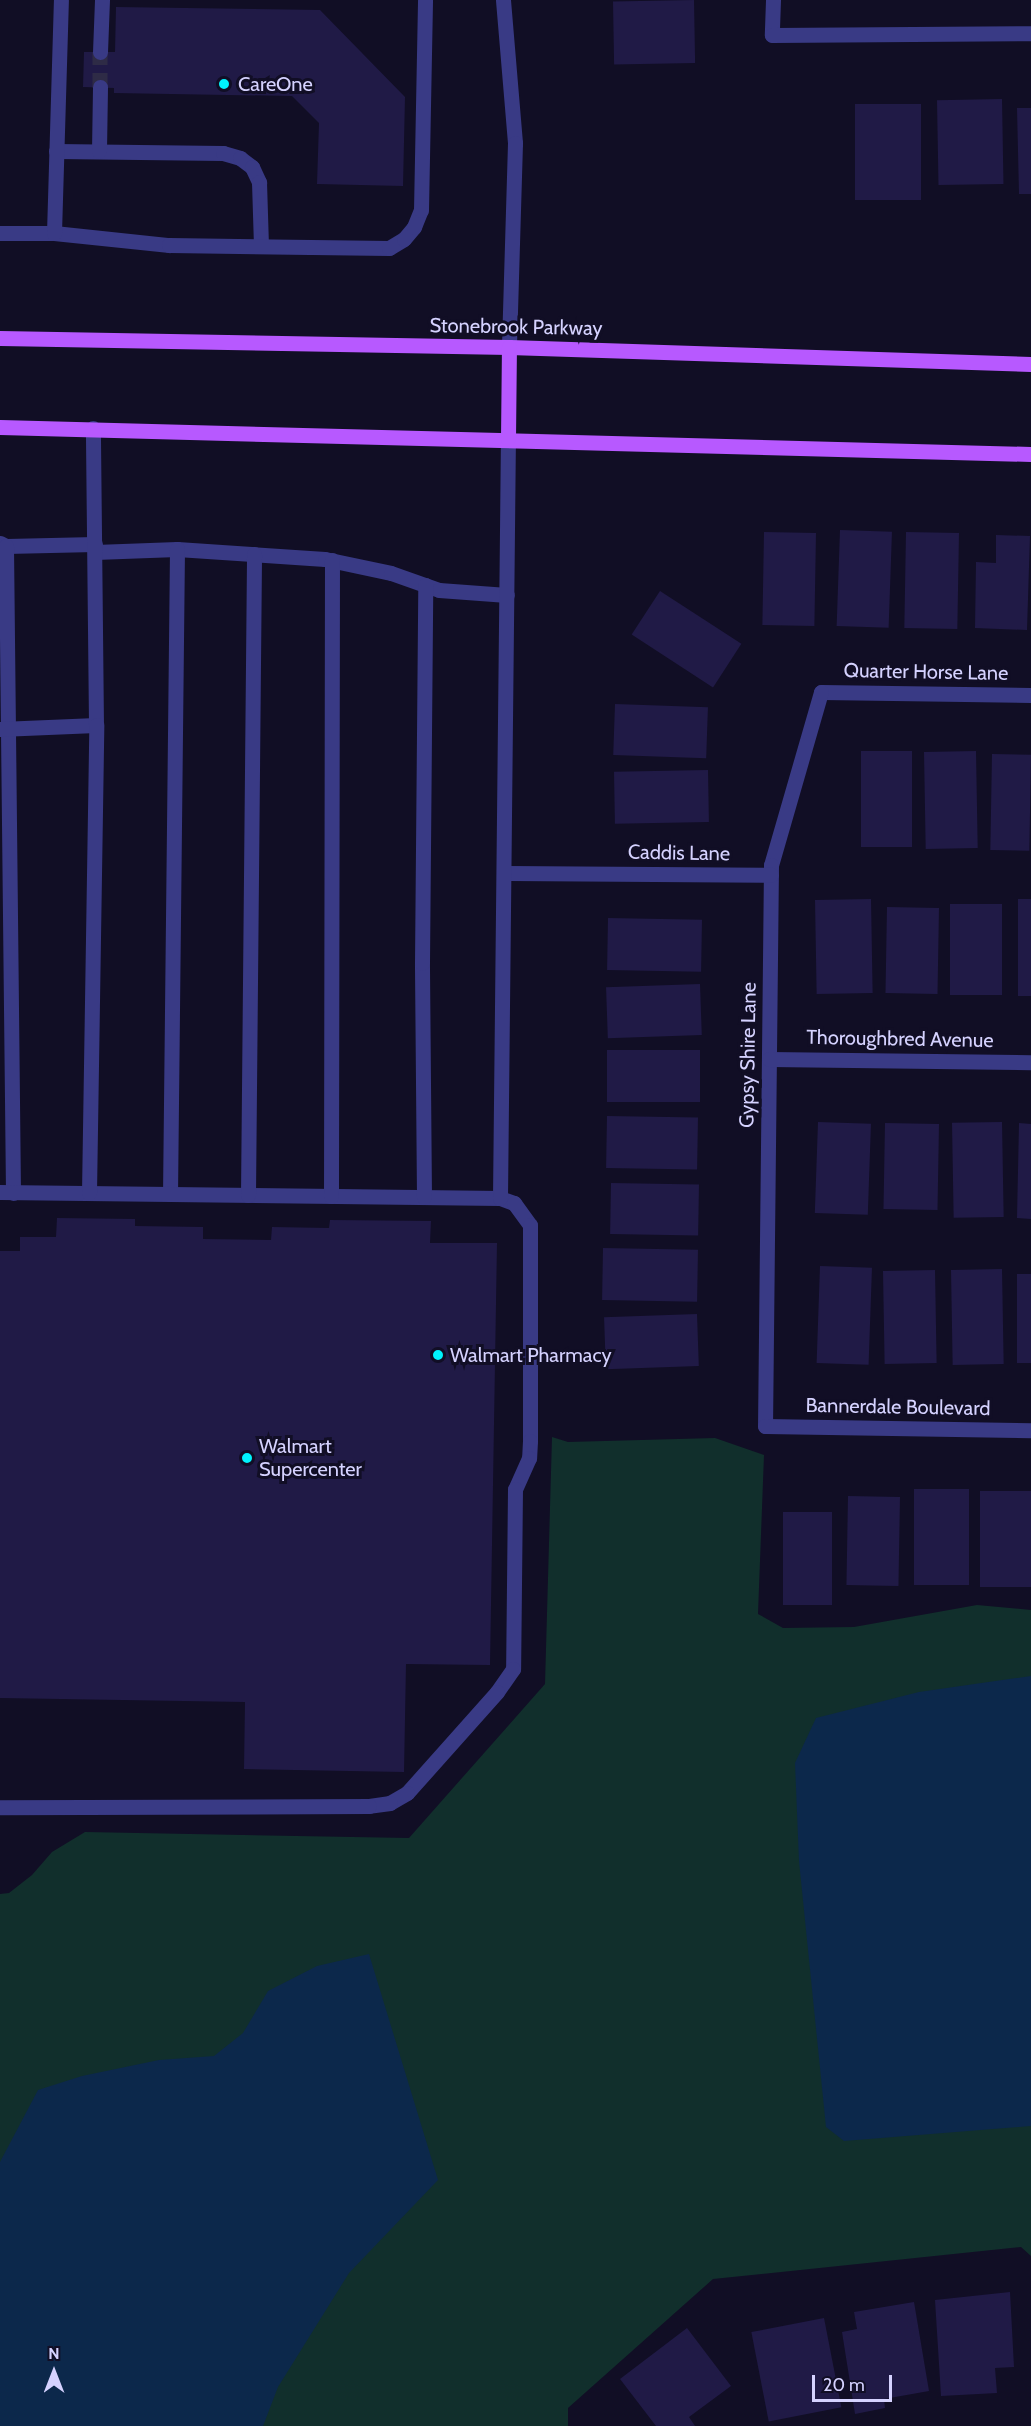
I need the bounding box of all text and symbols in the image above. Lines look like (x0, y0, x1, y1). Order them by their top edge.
place label: CareOne (238, 72, 313, 96)
marker: CareOne (215, 75, 233, 93)
street label: Stonebrook Parkway (429, 313, 603, 341)
street label: Quarter Horse Lane (843, 659, 1009, 685)
street label: Caddis Lane (628, 840, 730, 866)
street label: Gypsy Shire Lane (735, 982, 761, 1128)
street label: Thoroughbred Avenue (806, 1025, 994, 1053)
place label: Walmart Pharmacy (450, 1343, 612, 1367)
marker: Walmart Pharmacy (431, 1348, 445, 1362)
street label: Bannerdale Boulevard (805, 1393, 991, 1421)
place label: Walmart Supercenter (259, 1434, 362, 1481)
marker: Walmart Supercenter (240, 1451, 254, 1465)
north arrow (24, 2342, 84, 2402)
text: N (48, 2344, 60, 2363)
scale bar (815, 2363, 894, 2401)
text: 20 m (823, 2374, 865, 2396)

